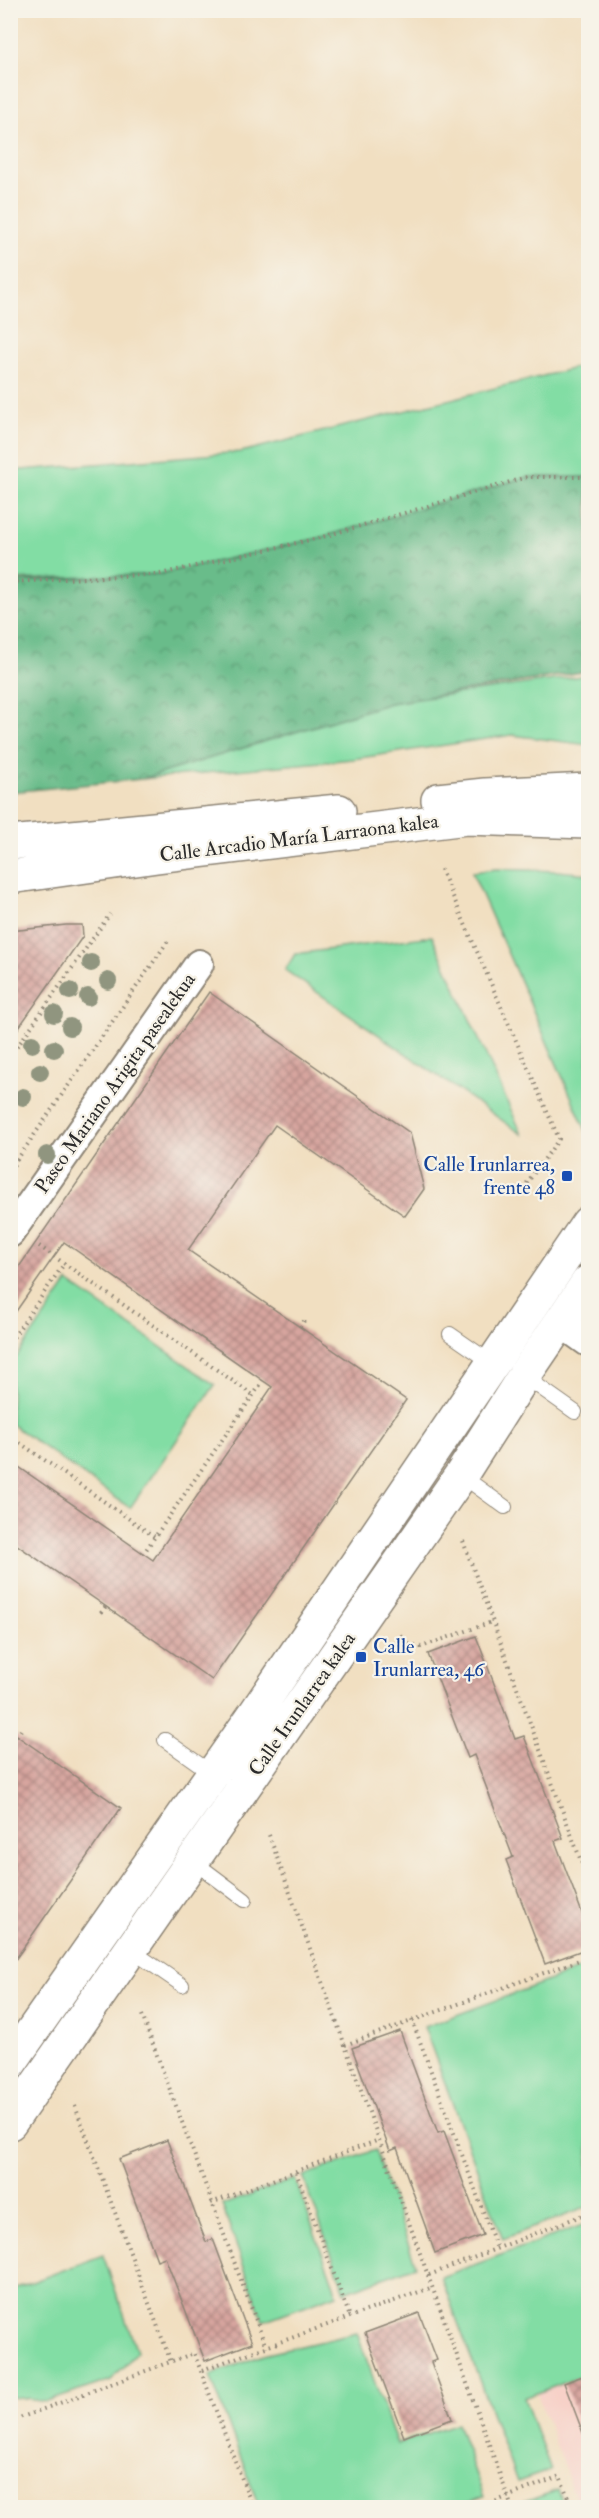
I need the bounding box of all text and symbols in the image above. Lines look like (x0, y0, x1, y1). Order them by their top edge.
street label: Calle Arcadio María Larraona kalea (158, 808, 441, 868)
street label: Paseo Mariano Arigita pasealekua (29, 967, 202, 1199)
place label: Calle Irunlarrea, frente 48 (423, 1152, 555, 1200)
marker: Calle Irunlarrea, frente 48 (560, 1169, 574, 1183)
street label: Calle Irunlarrea kalea (243, 1627, 361, 1781)
place label: Calle Irunlarrea, 46 (373, 1634, 485, 1682)
marker: Calle Irunlarrea, 46 (354, 1650, 368, 1664)

